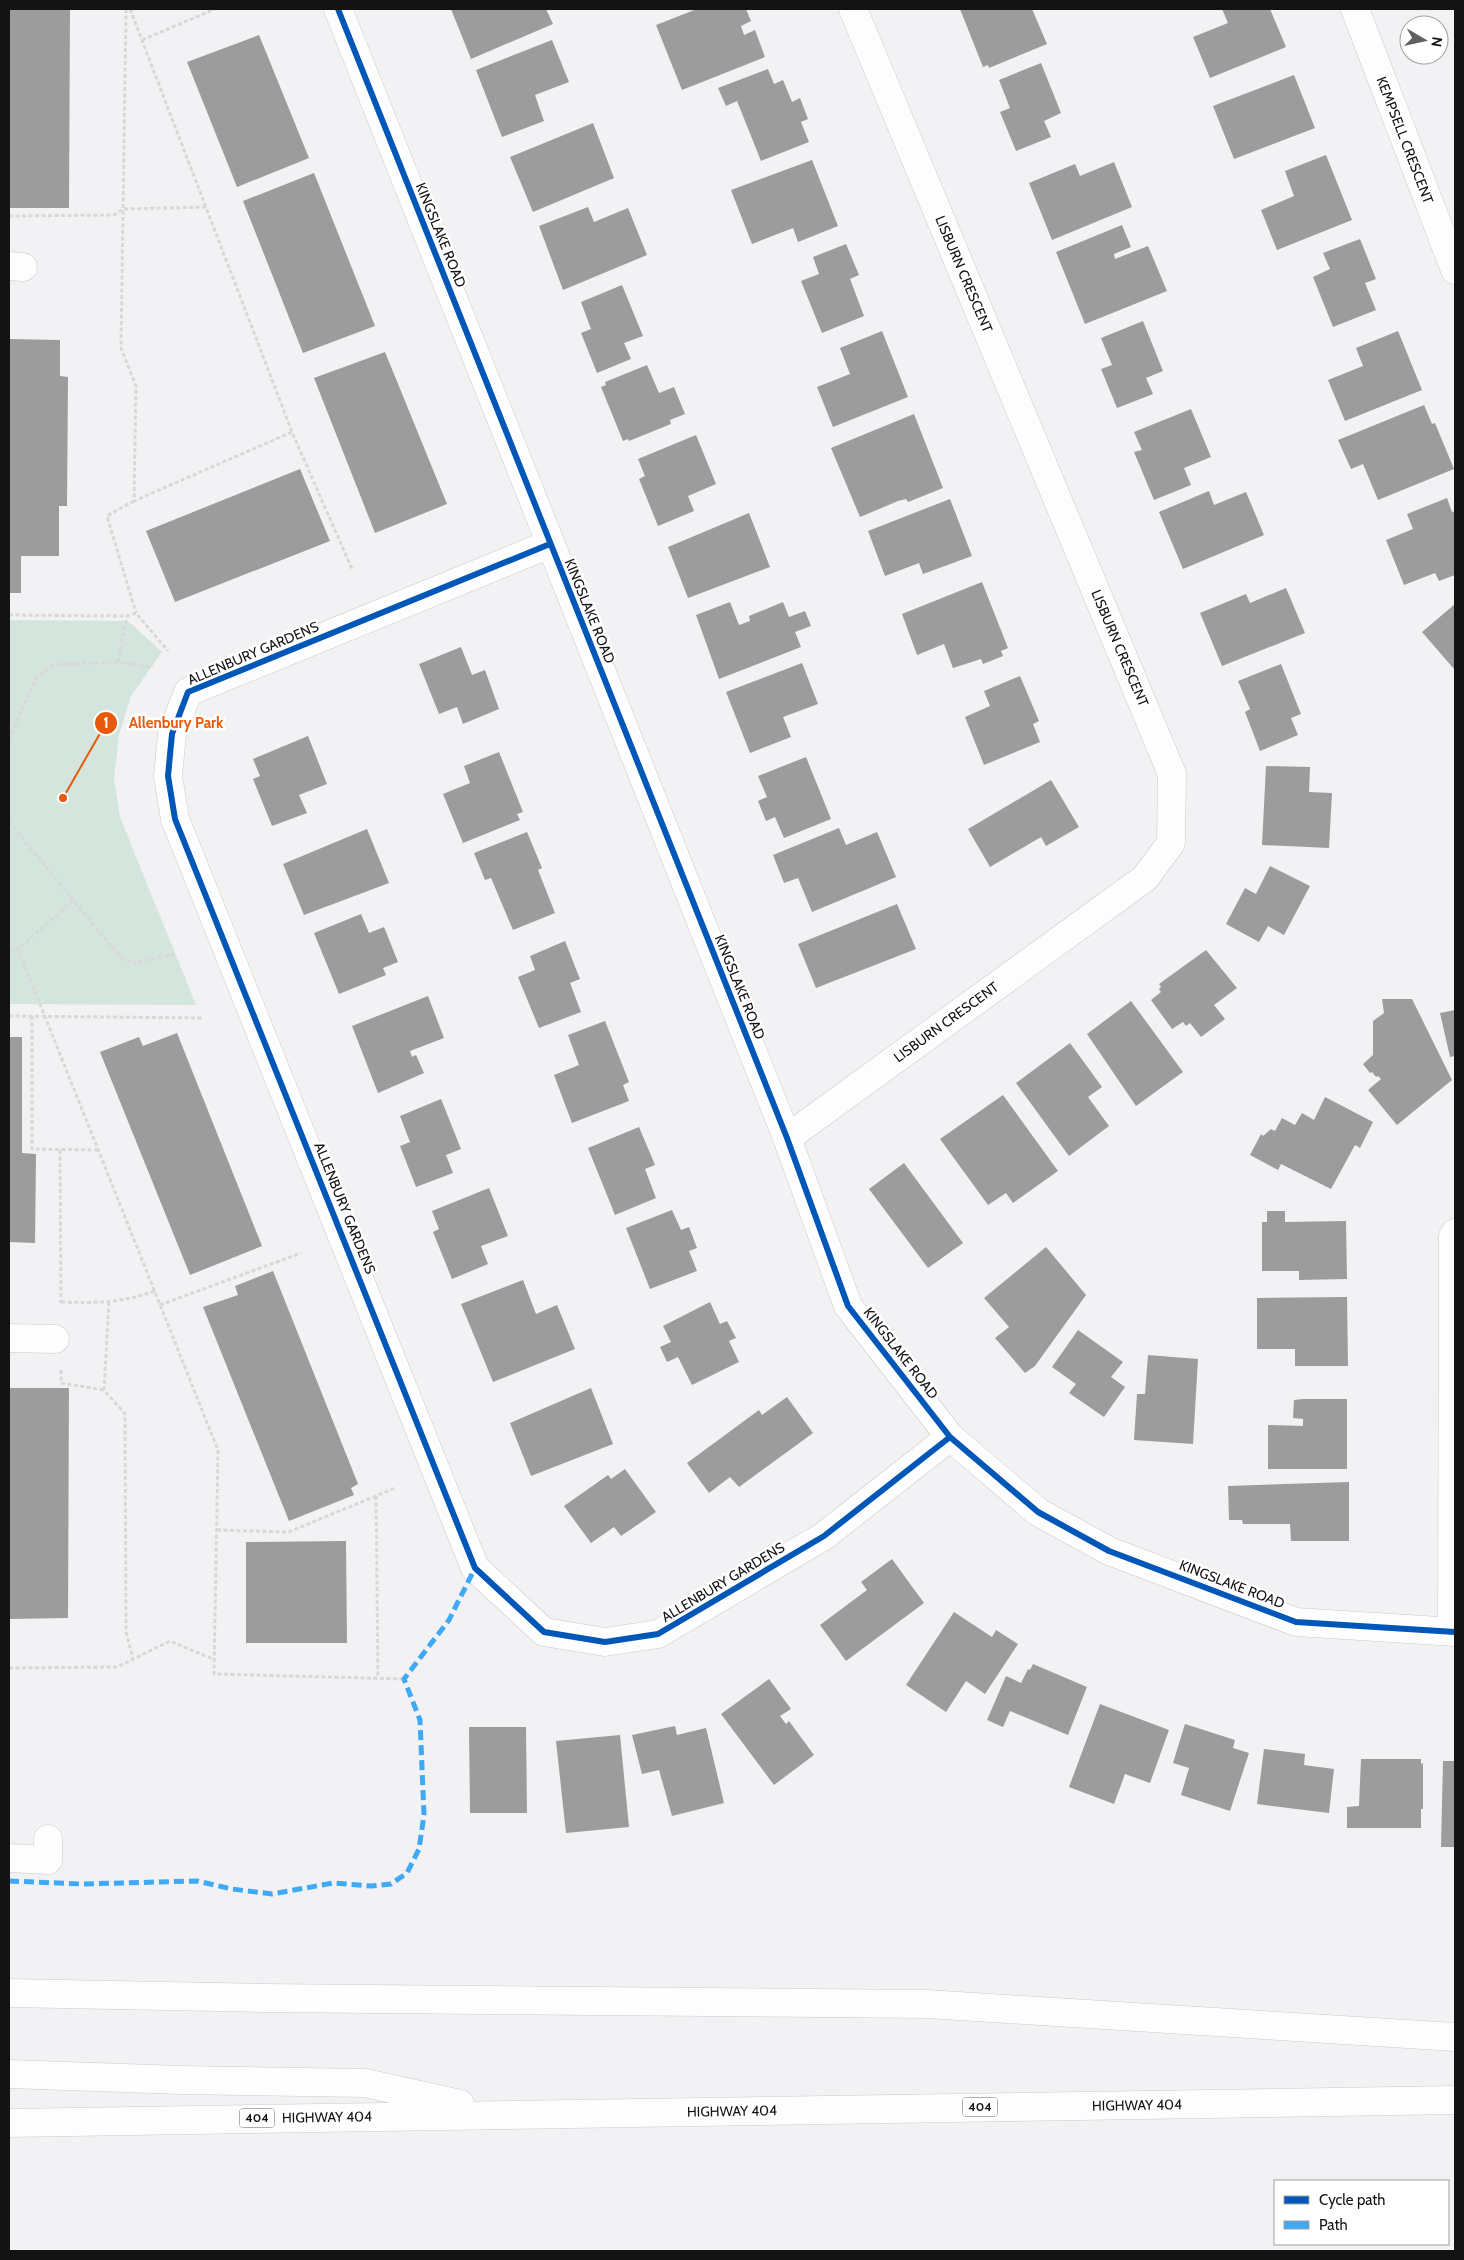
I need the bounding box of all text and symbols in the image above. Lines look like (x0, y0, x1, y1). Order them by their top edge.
north arrow (1399, 15, 1449, 65)
text: N (1427, 36, 1447, 48)
street label: KEMPSELL CRESCENT (1372, 74, 1438, 207)
street label: KINGSLAKE ROAD (412, 180, 470, 290)
street label: LISBURN CRESCENT (931, 213, 997, 336)
street label: KINGSLAKE ROAD (561, 556, 619, 666)
street label: LISBURN CRESCENT (1087, 587, 1153, 710)
street label: ALLENBURY GARDENS (185, 617, 321, 689)
callout: Allenbury Park (94, 708, 233, 738)
text: 1 (103, 714, 109, 732)
text: Allenbury Park (129, 714, 224, 732)
street label: KINGSLAKE ROAD (711, 932, 769, 1042)
street label: LISBURN CRESCENT (890, 978, 1002, 1066)
street label: ALLENBURY GARDENS (310, 1139, 380, 1277)
street label: KINGSLAKE ROAD (860, 1304, 942, 1402)
street label: ALLENBURY GARDENS (658, 1538, 788, 1626)
street label: KINGSLAKE ROAD (1177, 1556, 1287, 1612)
street label: HIGHWAY 404 (1092, 2095, 1182, 2115)
road number: 404 (962, 2098, 998, 2116)
street label: HIGHWAY 404 (687, 2101, 777, 2121)
street label: HIGHWAY 404 (282, 2107, 372, 2127)
road number: 404 (240, 2108, 274, 2128)
legend (1274, 2180, 1449, 2245)
text: Cycle path (1319, 2191, 1385, 2209)
text: Path (1319, 2216, 1348, 2234)

